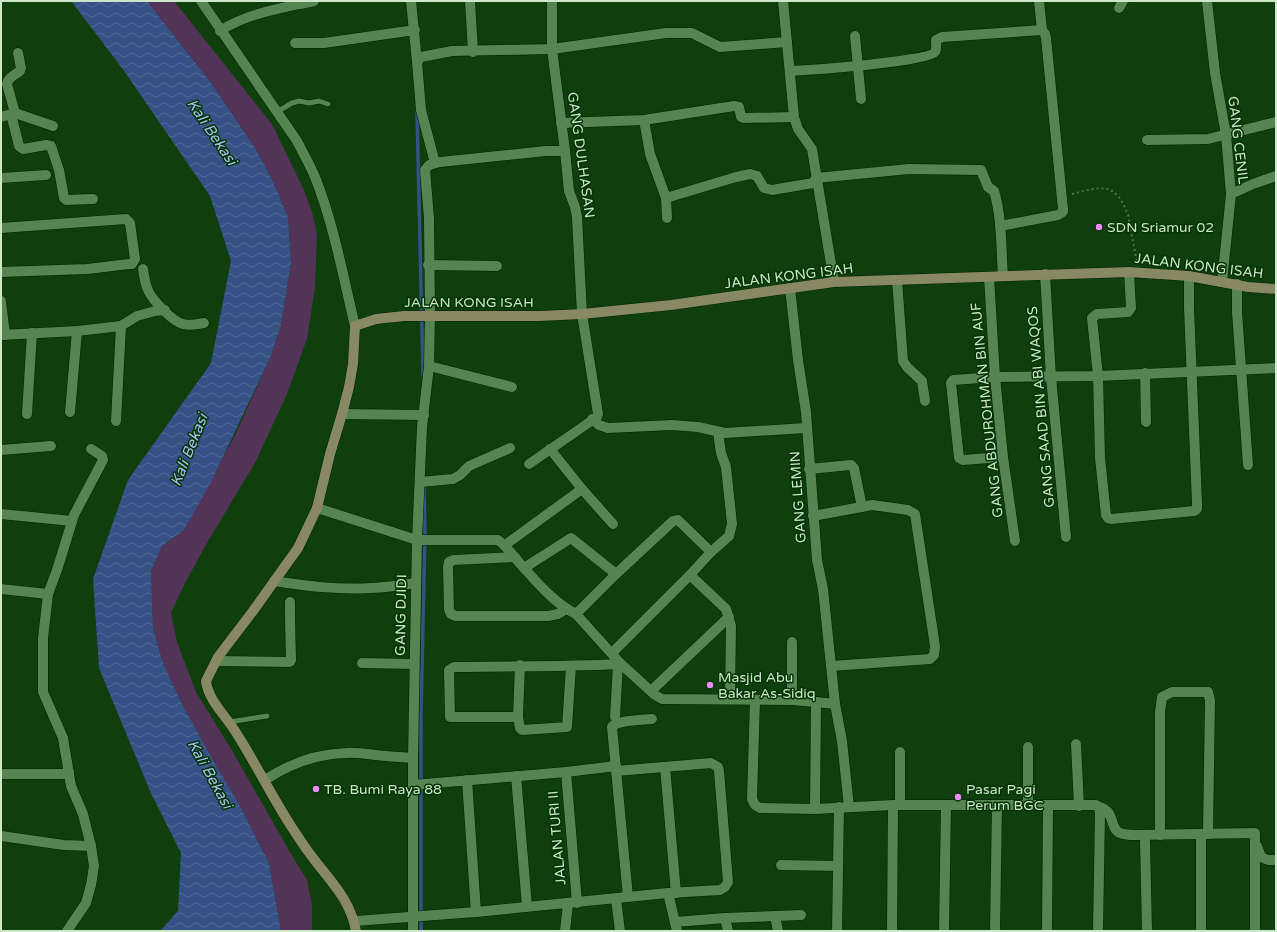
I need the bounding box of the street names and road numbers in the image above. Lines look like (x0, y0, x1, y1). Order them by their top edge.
street label: GANG DULHASAN (564, 91, 598, 219)
street label: GANG CENIL (1224, 95, 1252, 185)
street label: JALAN KONG ISAH (1134, 250, 1264, 282)
street label: JALAN KONG ISAH (724, 260, 854, 292)
street label: JALAN KONG ISAH (404, 294, 534, 311)
street label: GANG ABDUROHMAN BIN AUF (967, 301, 1007, 519)
street label: GANG SAAD BIN ABI WAQOS (1024, 305, 1058, 508)
street label: GANG LEMIN (786, 450, 810, 544)
street label: GANG DJIDI (392, 574, 410, 656)
street label: JALAN TURI II (544, 790, 570, 886)

